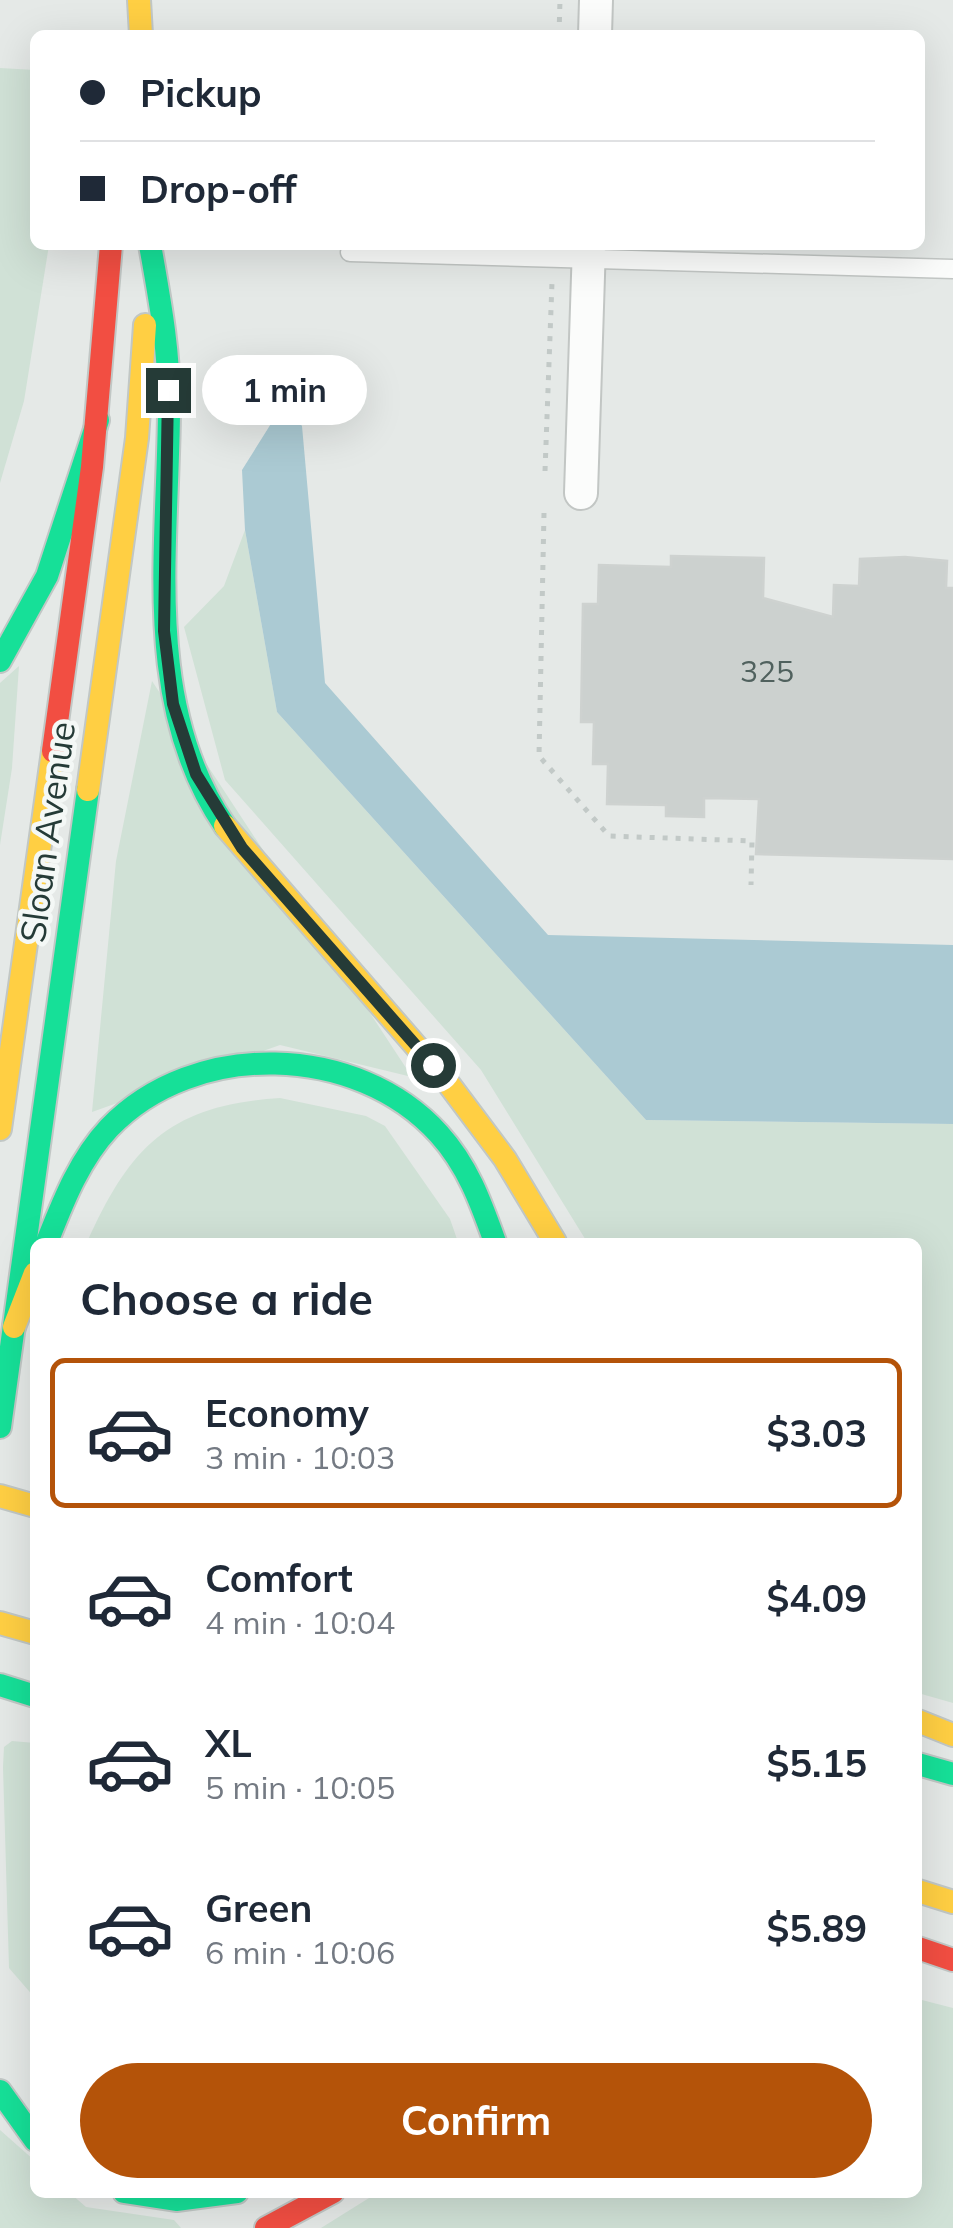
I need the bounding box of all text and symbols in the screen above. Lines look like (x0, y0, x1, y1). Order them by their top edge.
text: Pickup (140, 69, 262, 117)
text: Drop-off (140, 165, 297, 213)
callout: 1 min (203, 355, 368, 425)
route end (146, 368, 191, 413)
text: 1 min (242, 370, 327, 410)
house number: 325 (740, 652, 794, 690)
street label: Sloan Avenue (10, 719, 84, 945)
route start (411, 1043, 456, 1088)
text: Choose a ride (80, 1270, 373, 1326)
icon: car (85, 1388, 175, 1478)
text: Economy (205, 1389, 369, 1437)
text: $3.03 (766, 1409, 867, 1457)
text: 3 min · 10:03 (205, 1437, 395, 1477)
icon: car (85, 1553, 175, 1643)
text: Comfort (205, 1554, 353, 1602)
text: $4.09 (766, 1574, 867, 1622)
text: 4 min · 10:04 (205, 1602, 395, 1642)
icon: car (85, 1718, 175, 1808)
text: XL (205, 1719, 252, 1767)
text: $5.15 (766, 1739, 867, 1787)
text: 5 min · 10:05 (205, 1767, 395, 1807)
icon: car (85, 1883, 175, 1973)
text: Green (205, 1884, 312, 1932)
text: $5.89 (766, 1904, 867, 1952)
text: 6 min · 10:06 (205, 1932, 395, 1972)
button: Confirm (80, 2063, 872, 2178)

